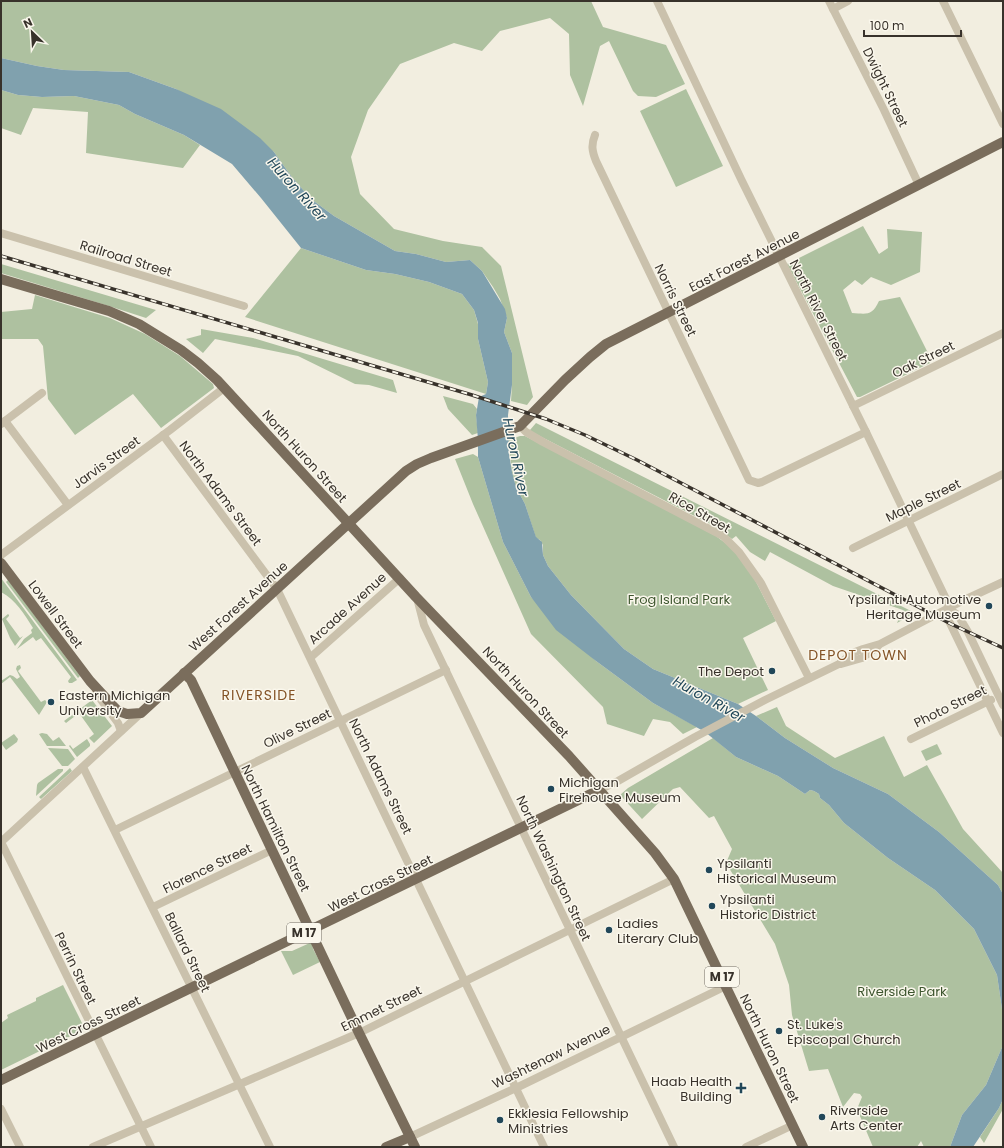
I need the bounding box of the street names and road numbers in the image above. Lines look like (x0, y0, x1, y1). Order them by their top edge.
street label: Dwight Street (858, 44, 913, 130)
street label: East Forest Avenue (686, 224, 803, 297)
street label: Railroad Street (77, 235, 174, 282)
street label: North River Street (785, 256, 852, 365)
street label: Norris Street (650, 261, 701, 340)
street label: Oak Street (889, 336, 958, 383)
street label: North Huron Street (258, 406, 352, 507)
street label: Jarvis Street (69, 431, 144, 493)
street label: North Adams Street (175, 437, 267, 550)
street label: Maple Street (882, 474, 964, 527)
street label: Rice Street (665, 487, 734, 538)
street label: West Forest Avenue (185, 557, 292, 656)
street label: Arcade Avenue (304, 568, 391, 649)
street label: Lowell Street (24, 576, 88, 652)
street label: North Huron Street (478, 642, 573, 743)
street label: Photo Street (911, 681, 990, 732)
street label: Olive Street (260, 704, 335, 753)
street label: North Adams Street (344, 715, 417, 838)
street label: North Hamilton Street (236, 761, 315, 895)
street label: North Washington Street (511, 792, 596, 944)
street label: Florence Street (160, 839, 255, 898)
street label: West Cross Street (325, 850, 436, 917)
street label: Ballard Street (160, 909, 215, 996)
road number: M 17 (287, 923, 321, 943)
street label: Perrin Street (50, 929, 101, 1008)
road number: M 17 (705, 967, 739, 987)
street label: Emmet Street (338, 981, 425, 1036)
street label: North Huron Street (735, 990, 804, 1106)
street label: West Cross Street (33, 991, 144, 1058)
street label: Washtenaw Avenue (489, 1020, 614, 1093)

